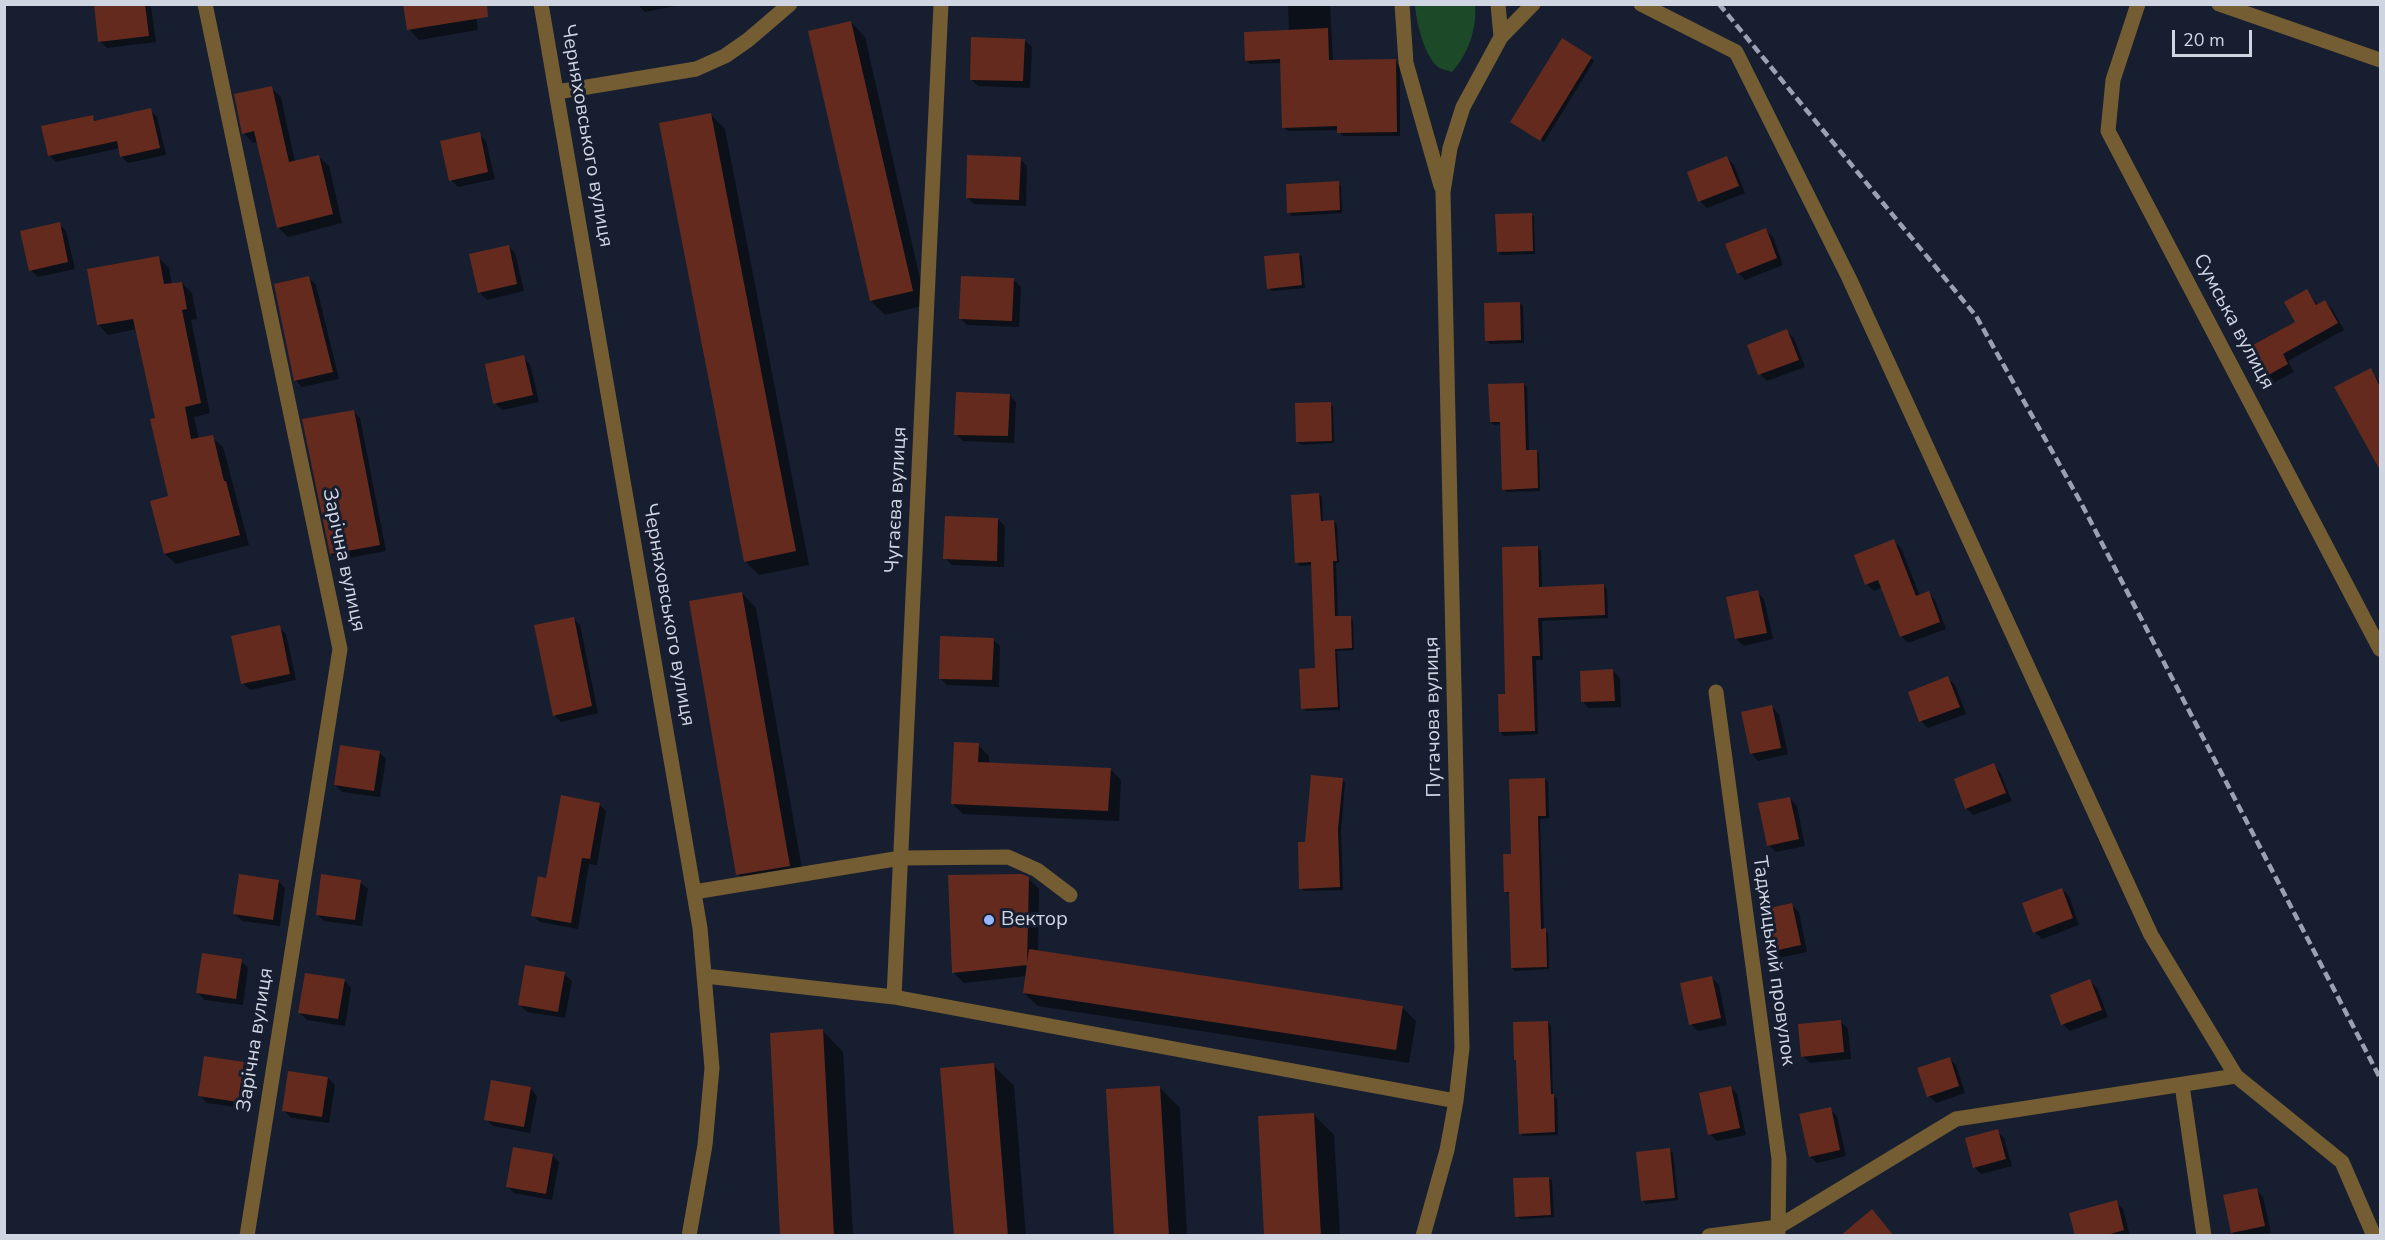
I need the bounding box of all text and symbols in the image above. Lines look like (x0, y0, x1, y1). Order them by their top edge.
scale bar (2175, 18, 2254, 56)
street label: Черняховського вулиця (555, 23, 617, 249)
text: 20 m (2183, 28, 2225, 52)
street label: Сумська вулиця (2187, 250, 2279, 394)
street label: Чугаєва вулиця (881, 426, 913, 574)
street label: Зарічна вулиця (316, 486, 370, 634)
street label: Черняховського вулиця (637, 502, 699, 728)
street label: Пугачова вулиця (1421, 636, 1447, 798)
street label: Таджицький провулок (1746, 855, 1800, 1067)
place label: Вектор (1001, 908, 1068, 932)
marker: Вектор (982, 913, 996, 927)
street label: Зарічна вулиця (233, 966, 279, 1114)

